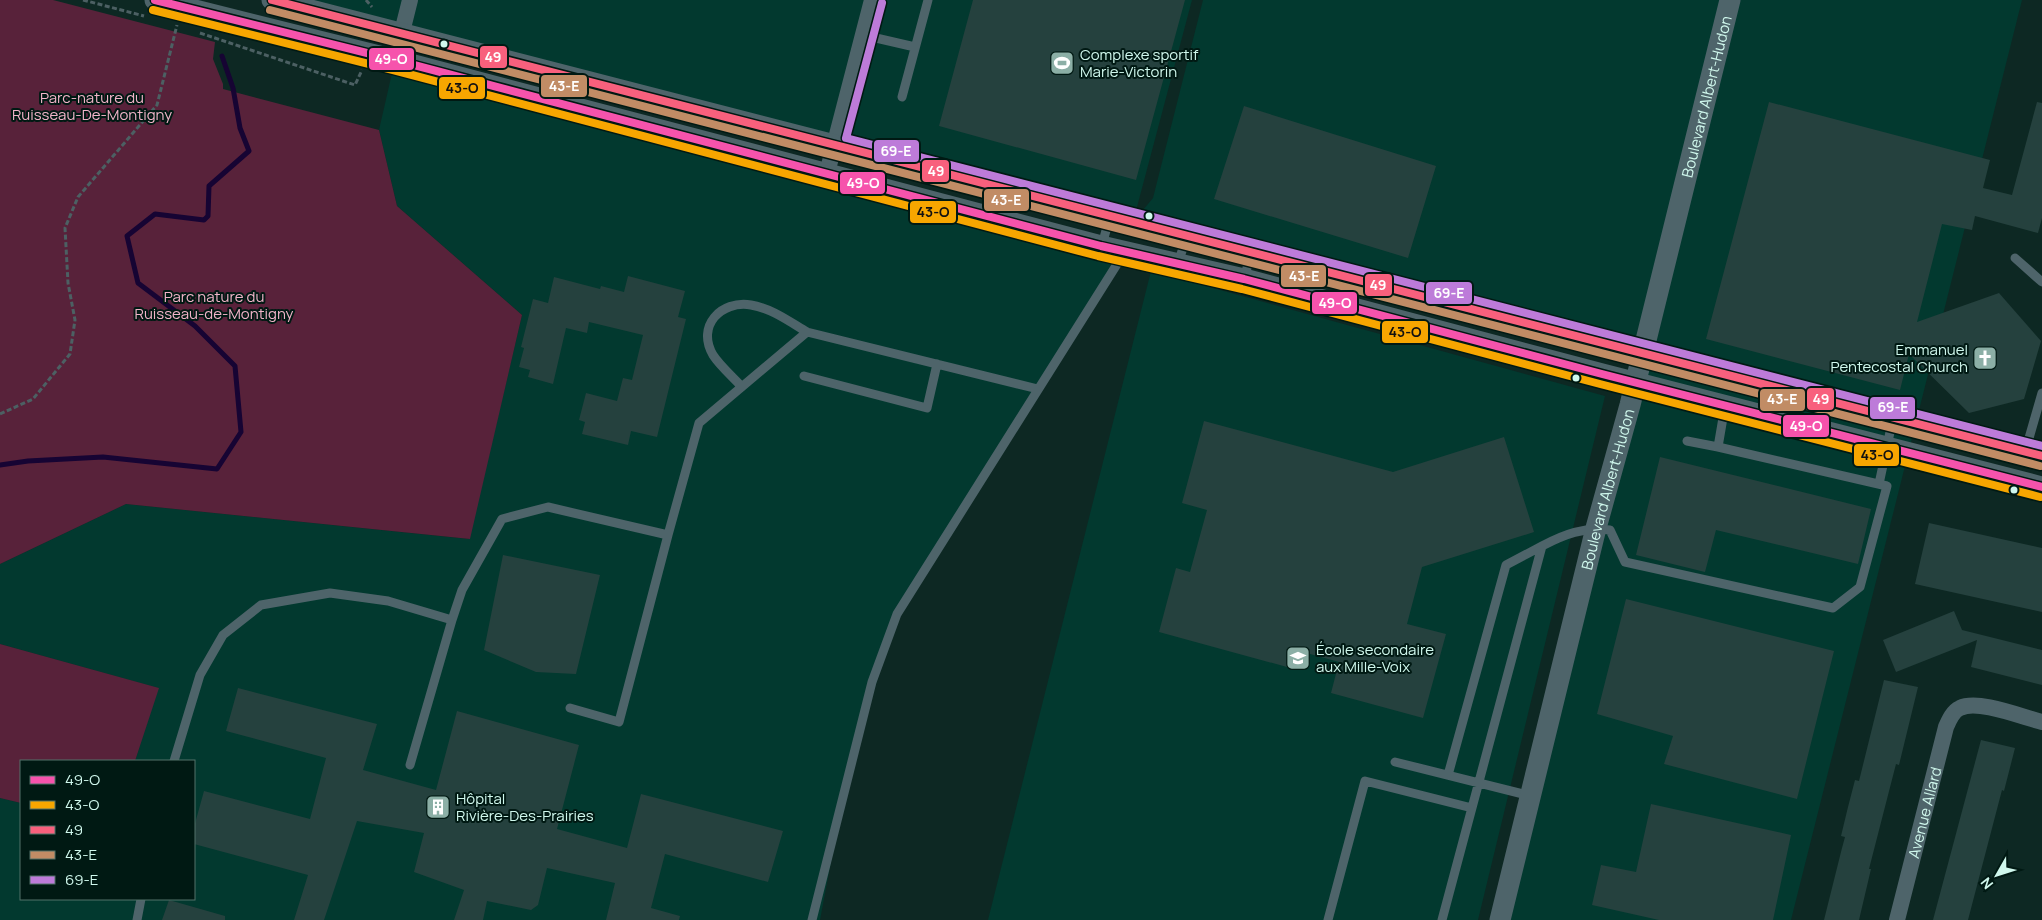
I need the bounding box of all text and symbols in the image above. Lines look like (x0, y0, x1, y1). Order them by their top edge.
street label: Boulevard Albert-Hudon (1676, 13, 1736, 180)
unlabelled marker (439, 39, 449, 49)
place label: Complexe sportif Marie-Victorin (1080, 44, 1199, 82)
line badge: 49 (479, 45, 508, 69)
line badge: 49-O (368, 47, 415, 71)
text: 49 (485, 47, 501, 66)
text: 49-O (374, 49, 408, 68)
sports icon: Complexe sportif Marie-Victorin (1049, 50, 1075, 76)
line badge: 43-E (540, 74, 588, 98)
line badge: 43-O (438, 76, 486, 100)
text: 43-E (549, 76, 579, 95)
text: 43-O (445, 78, 479, 97)
park label: Parc-nature du Ruisseau-De-Montigny (12, 87, 172, 125)
line badge: 69-E (873, 139, 920, 163)
text: 69-E (880, 141, 912, 160)
line badge: 49 (921, 159, 950, 183)
text: 49 (928, 161, 944, 180)
line badge: 49-O (839, 171, 886, 195)
text: 49-O (846, 173, 880, 192)
line badge: 43-E (983, 188, 1030, 212)
text: 43-E (991, 190, 1021, 209)
line badge: 43-O (909, 200, 957, 224)
text: 43-O (916, 202, 950, 221)
unlabelled marker (1144, 211, 1154, 221)
line badge: 43-E (1280, 264, 1327, 288)
text: 43-E (1289, 266, 1319, 285)
line badge: 49 (1364, 273, 1393, 297)
text: 49 (1370, 275, 1386, 294)
line badge: 69-E (1425, 281, 1473, 305)
text: 69-E (1433, 283, 1465, 302)
park label: Parc nature du Ruisseau-de-Montigny (134, 286, 294, 324)
line badge: 49-O (1311, 291, 1358, 315)
text: 49-O (1318, 293, 1352, 312)
line badge: 43-O (1381, 320, 1429, 344)
text: 43-O (1388, 322, 1422, 341)
place label: Emmanuel Pentecostal Church (1830, 339, 1968, 377)
church icon: Emmanuel Pentecostal Church (1972, 345, 1998, 371)
unlabelled marker (1571, 373, 1581, 383)
line badge: 49 (1806, 387, 1835, 411)
line badge: 43-E (1759, 388, 1806, 412)
text: 43-E (1767, 389, 1797, 408)
text: 49 (1813, 389, 1829, 408)
line badge: 69-E (1869, 396, 1916, 420)
text: 69-E (1877, 397, 1909, 416)
street label: Boulevard Albert-Hudon (1576, 406, 1639, 572)
line badge: 49-O (1782, 414, 1830, 438)
text: 49-O (1789, 416, 1823, 435)
line badge: 43-O (1853, 443, 1900, 467)
text: 43-O (1860, 445, 1894, 464)
unlabelled marker (2009, 485, 2019, 495)
place label: École secondaire aux Mille-Voix (1316, 639, 1434, 677)
school or university icon: École secondaire aux Mille-Voix (1285, 645, 1311, 671)
legend (20, 760, 195, 900)
street label: Avenue Allard (1903, 765, 1946, 860)
text: 49-O (65, 769, 100, 790)
place label: Hôpital Rivière-Des-Prairies (456, 788, 594, 826)
text: 43-O (65, 794, 99, 815)
building icon: Hôpital Rivière-Des-Prairies (425, 794, 451, 820)
text: 49 (65, 819, 83, 840)
text: 43-E (65, 844, 97, 865)
north arrow (1972, 850, 2022, 900)
text: 69-E (65, 869, 98, 890)
text: N (1976, 874, 1997, 893)

